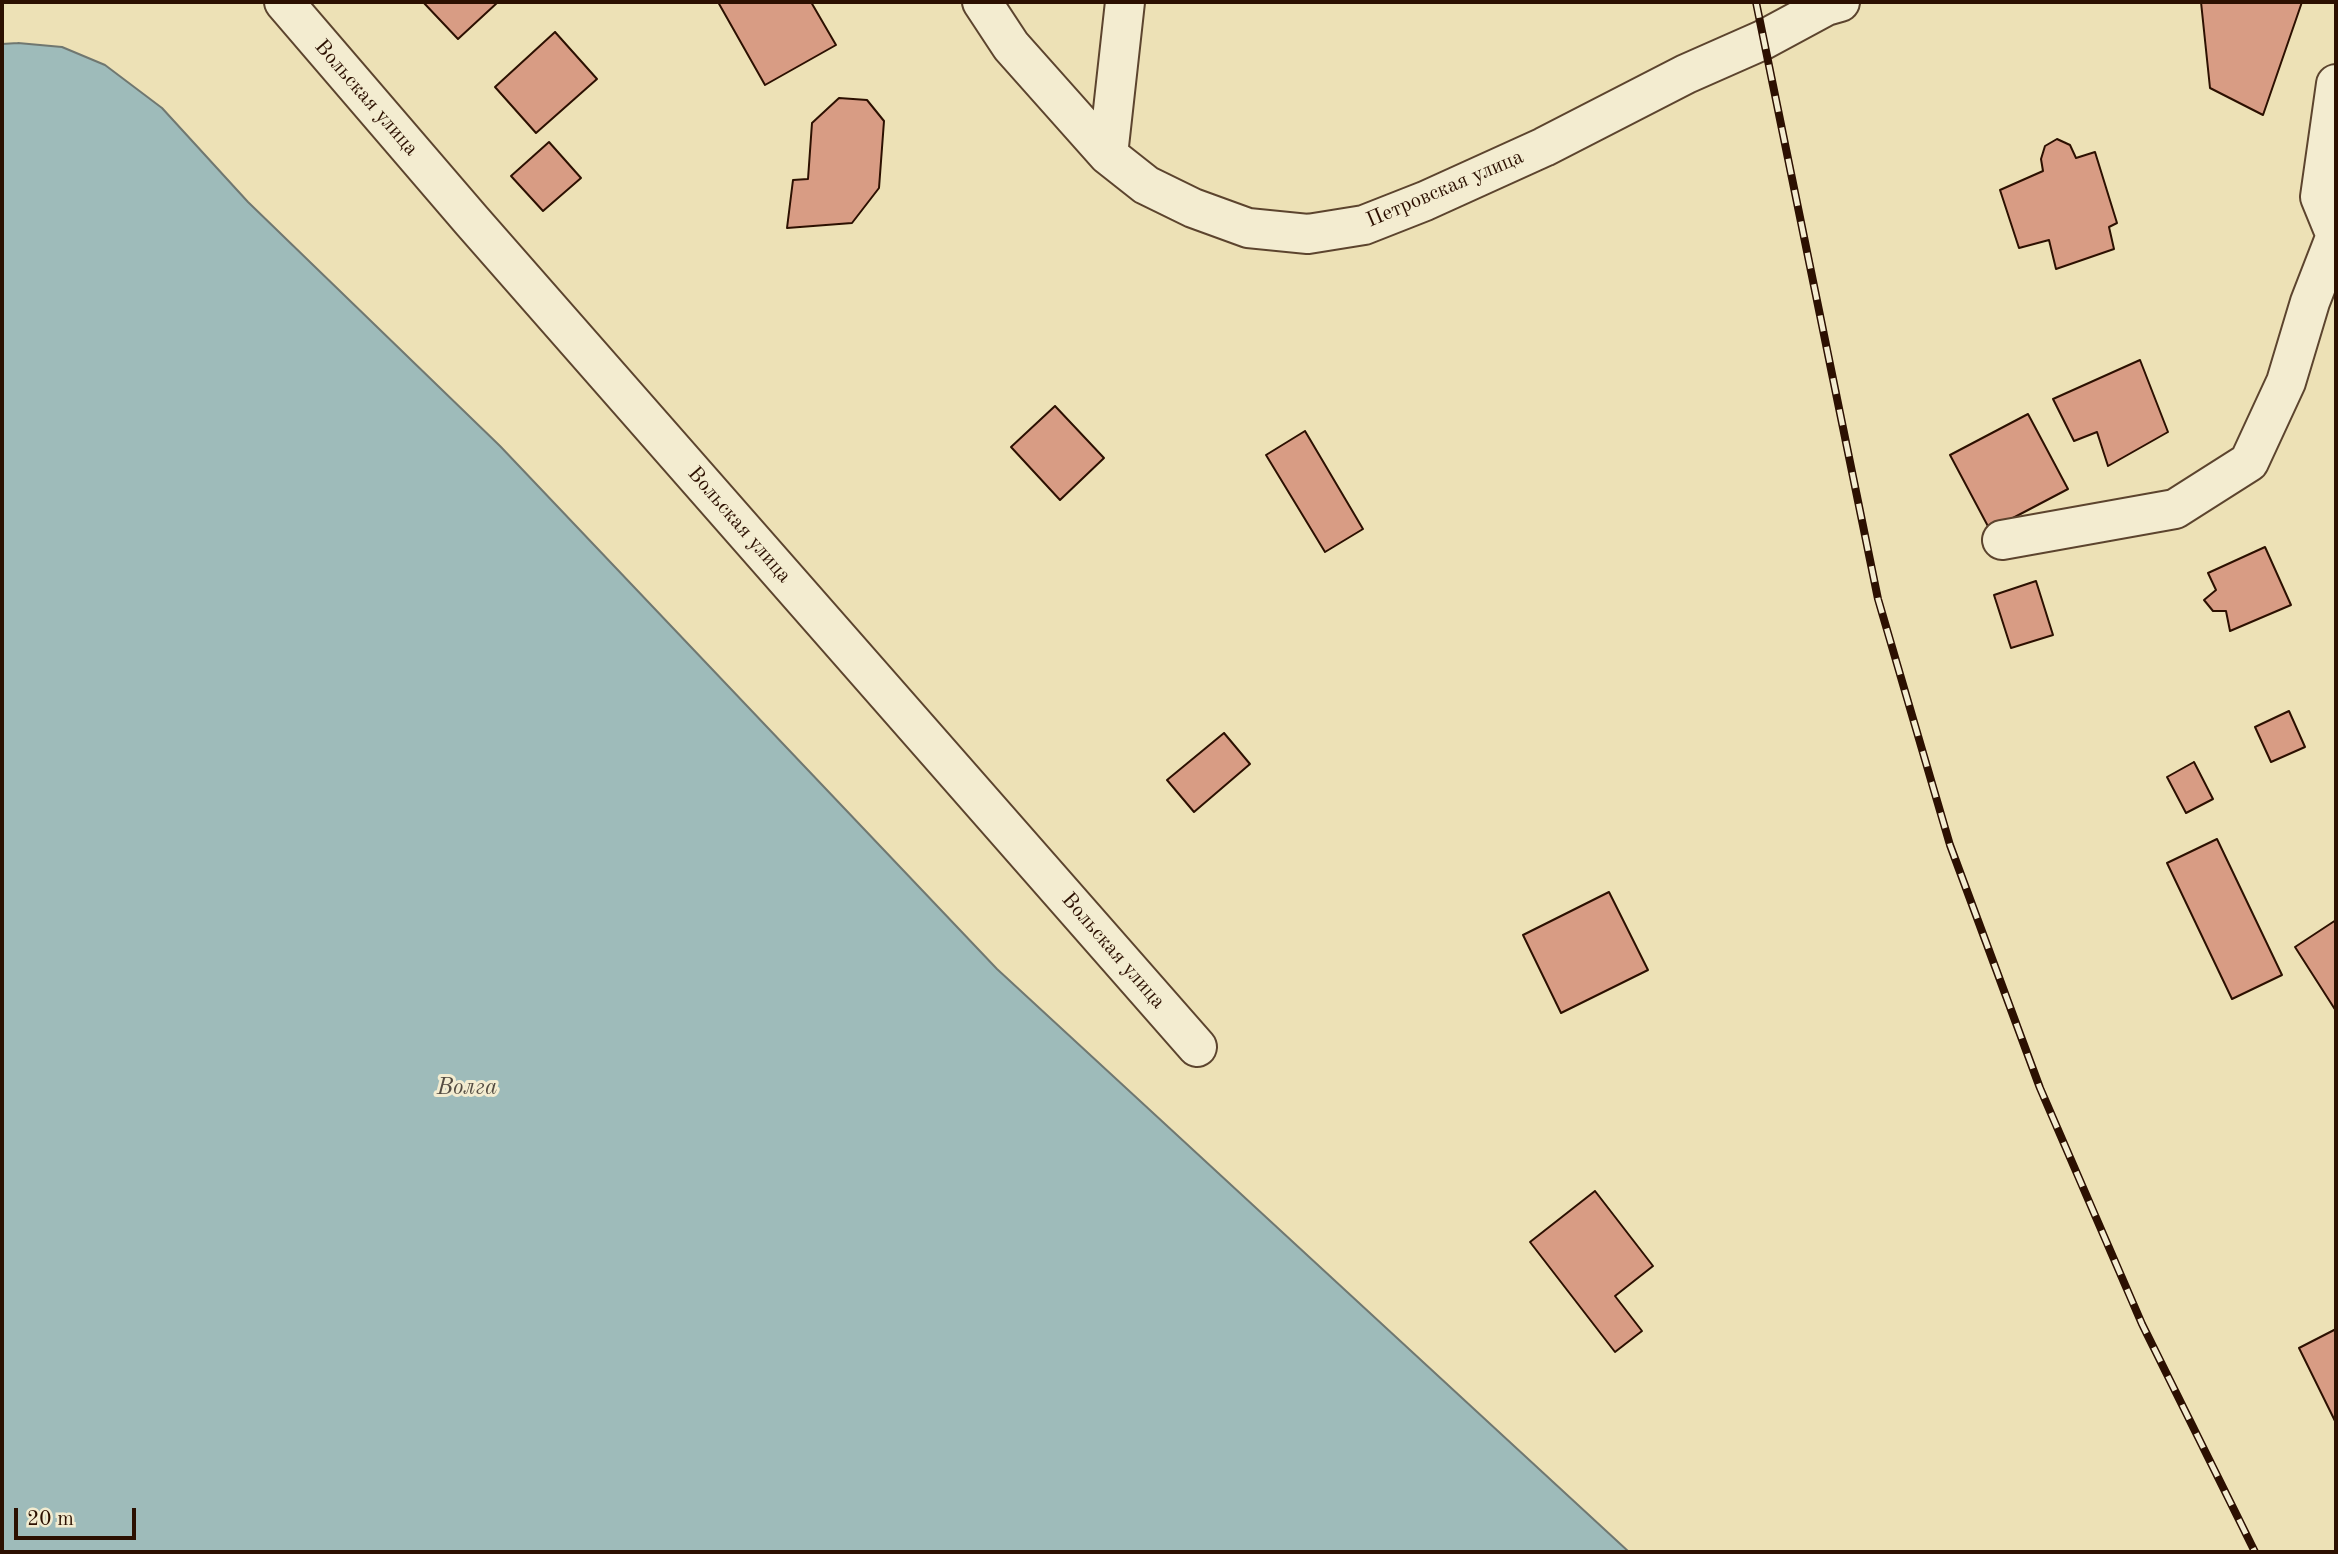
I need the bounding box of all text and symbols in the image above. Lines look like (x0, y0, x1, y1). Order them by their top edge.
street label: Вольская улица (309, 35, 423, 161)
street label: Петровская улица (1363, 145, 1527, 233)
street label: Вольская улица (682, 462, 796, 588)
street label: Вольская улица (1056, 888, 1170, 1014)
water label: Волга (437, 1074, 497, 1102)
scale bar (18, 1494, 140, 1538)
text: 20 m (27, 1509, 74, 1530)

